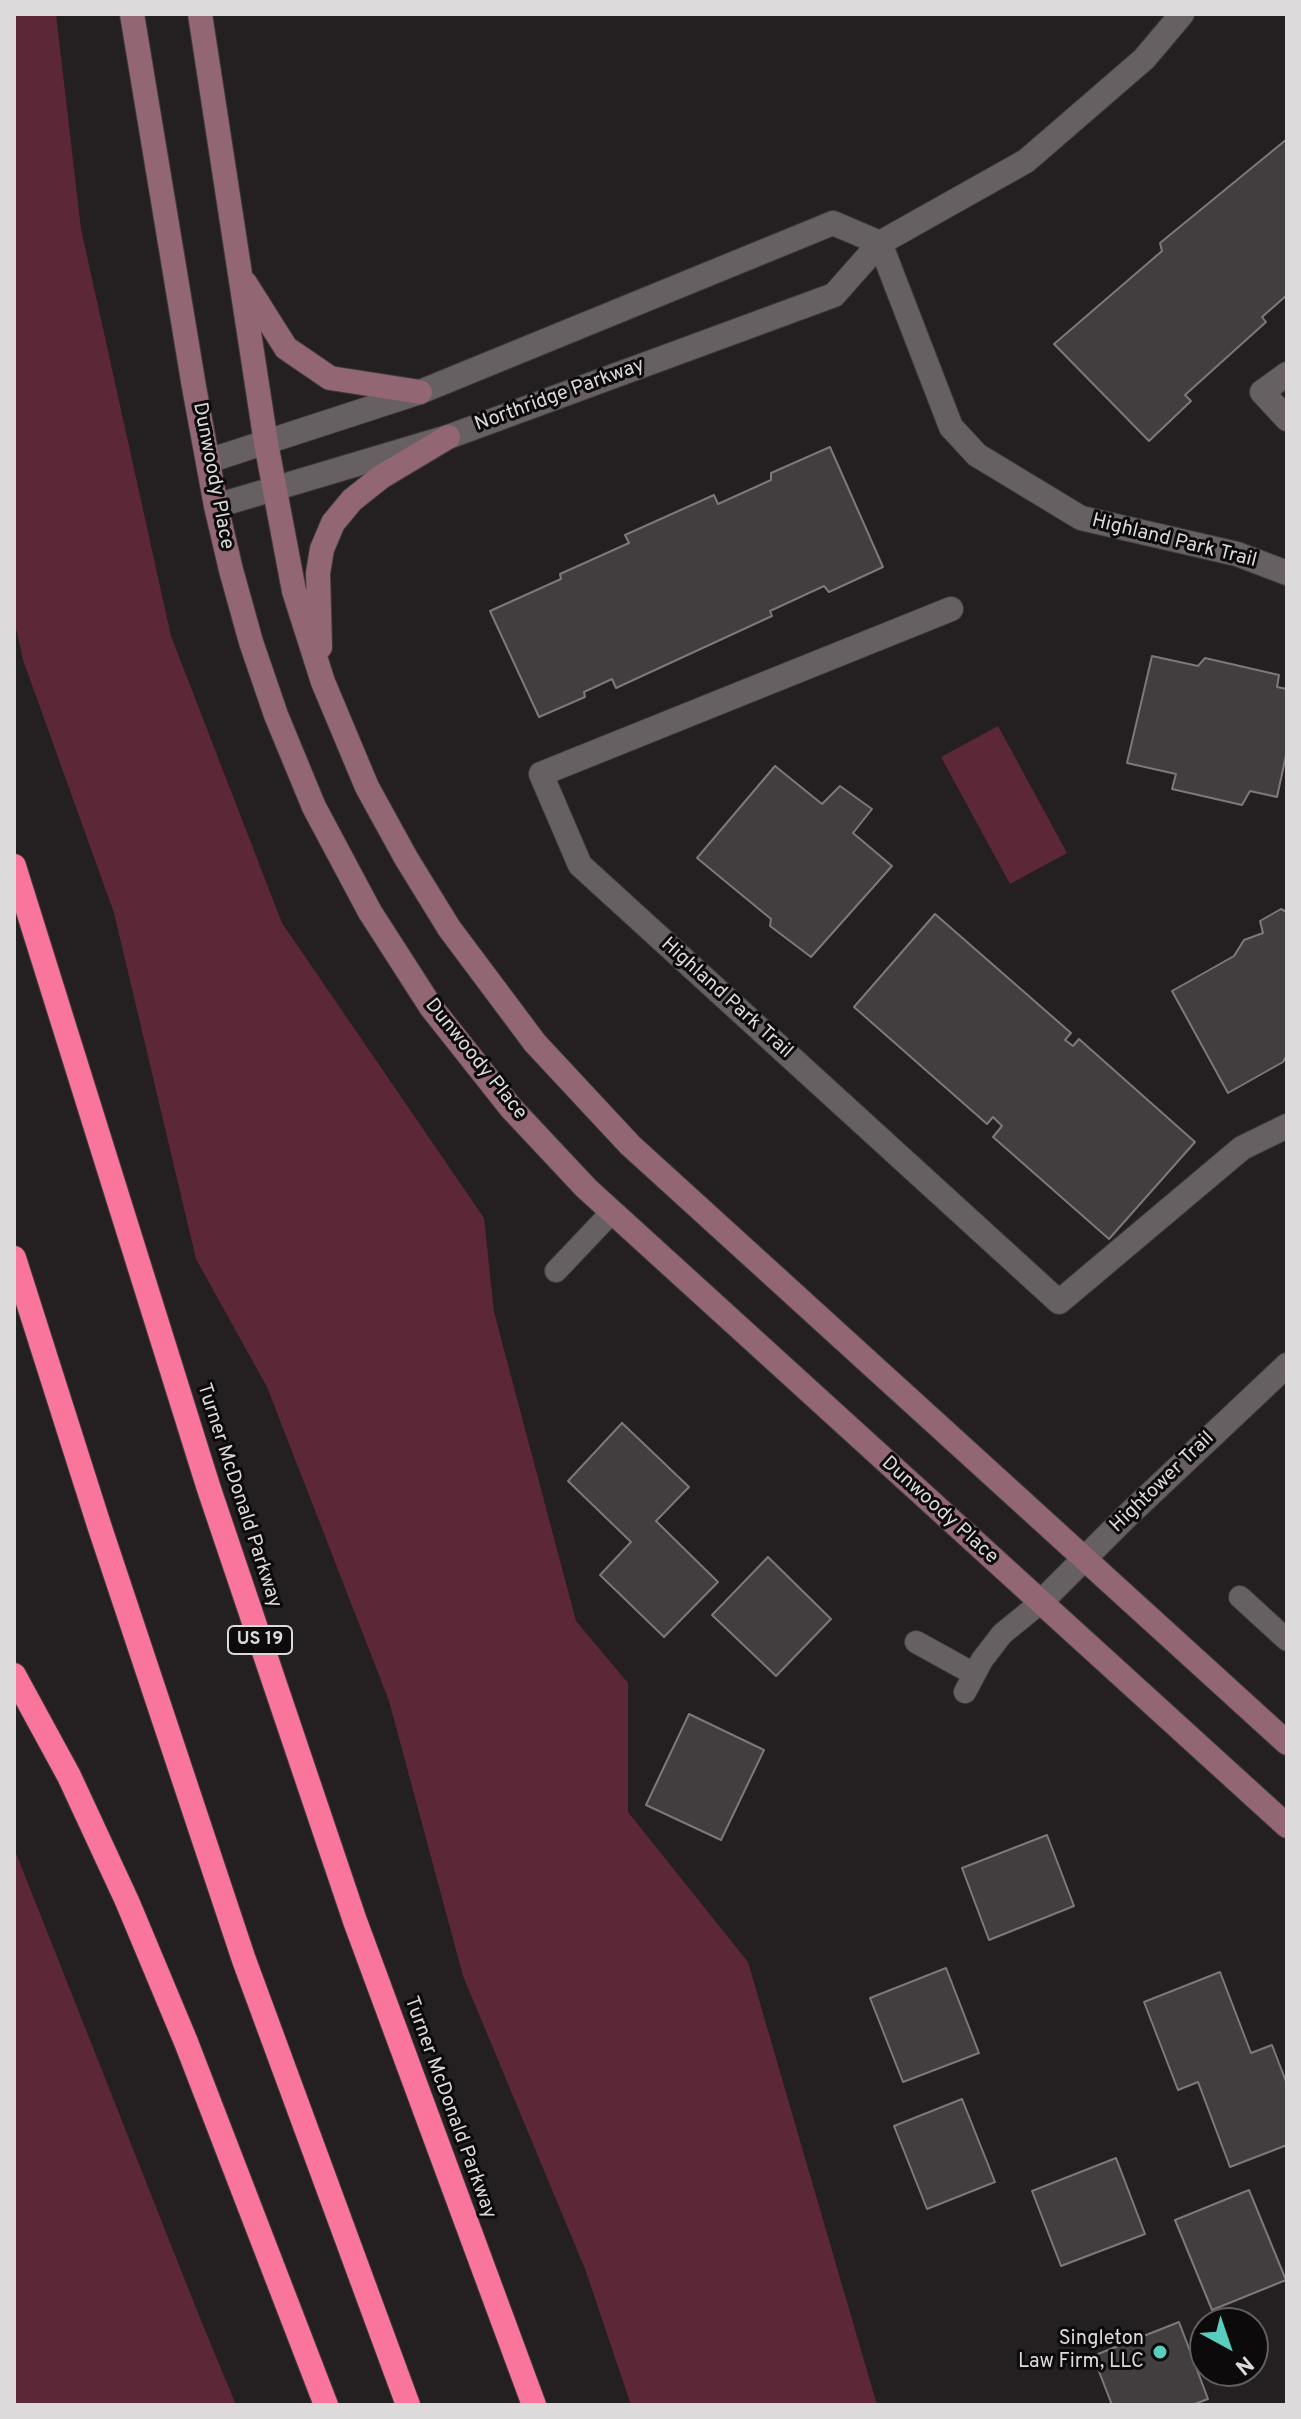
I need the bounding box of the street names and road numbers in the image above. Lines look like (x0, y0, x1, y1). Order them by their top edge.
street label: Northridge Parkway (472, 354, 648, 438)
street label: Dunwoody Place (186, 400, 238, 552)
street label: Highland Park Trail (1089, 510, 1259, 574)
street label: Highland Park Trail (655, 933, 797, 1065)
street label: Dunwoody Place (419, 994, 531, 1126)
street label: Turner McDonald Parkway (190, 1381, 286, 1611)
street label: Hightower Trail (1106, 1427, 1220, 1539)
street label: Dunwoody Place (876, 1452, 1002, 1570)
road number: US 19 (228, 1626, 292, 1654)
street label: Turner McDonald Parkway (398, 1994, 500, 2222)

